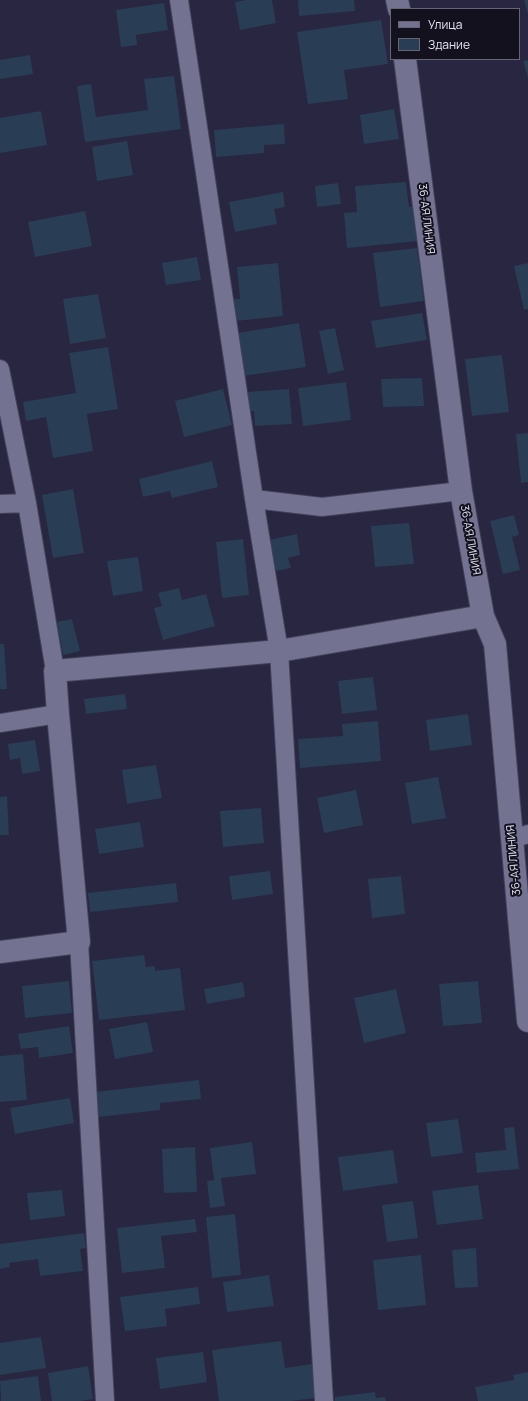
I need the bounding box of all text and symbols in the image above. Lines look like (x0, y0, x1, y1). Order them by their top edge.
legend (390, 8, 520, 60)
text: Улица (428, 16, 462, 33)
text: Здание (428, 36, 470, 53)
street label: 36-АЯ ЛИНИЯ (415, 183, 437, 255)
street label: 36-АЯ ЛИНИЯ (457, 504, 483, 576)
street label: 36-АЯ ЛИНИЯ (504, 824, 524, 896)

